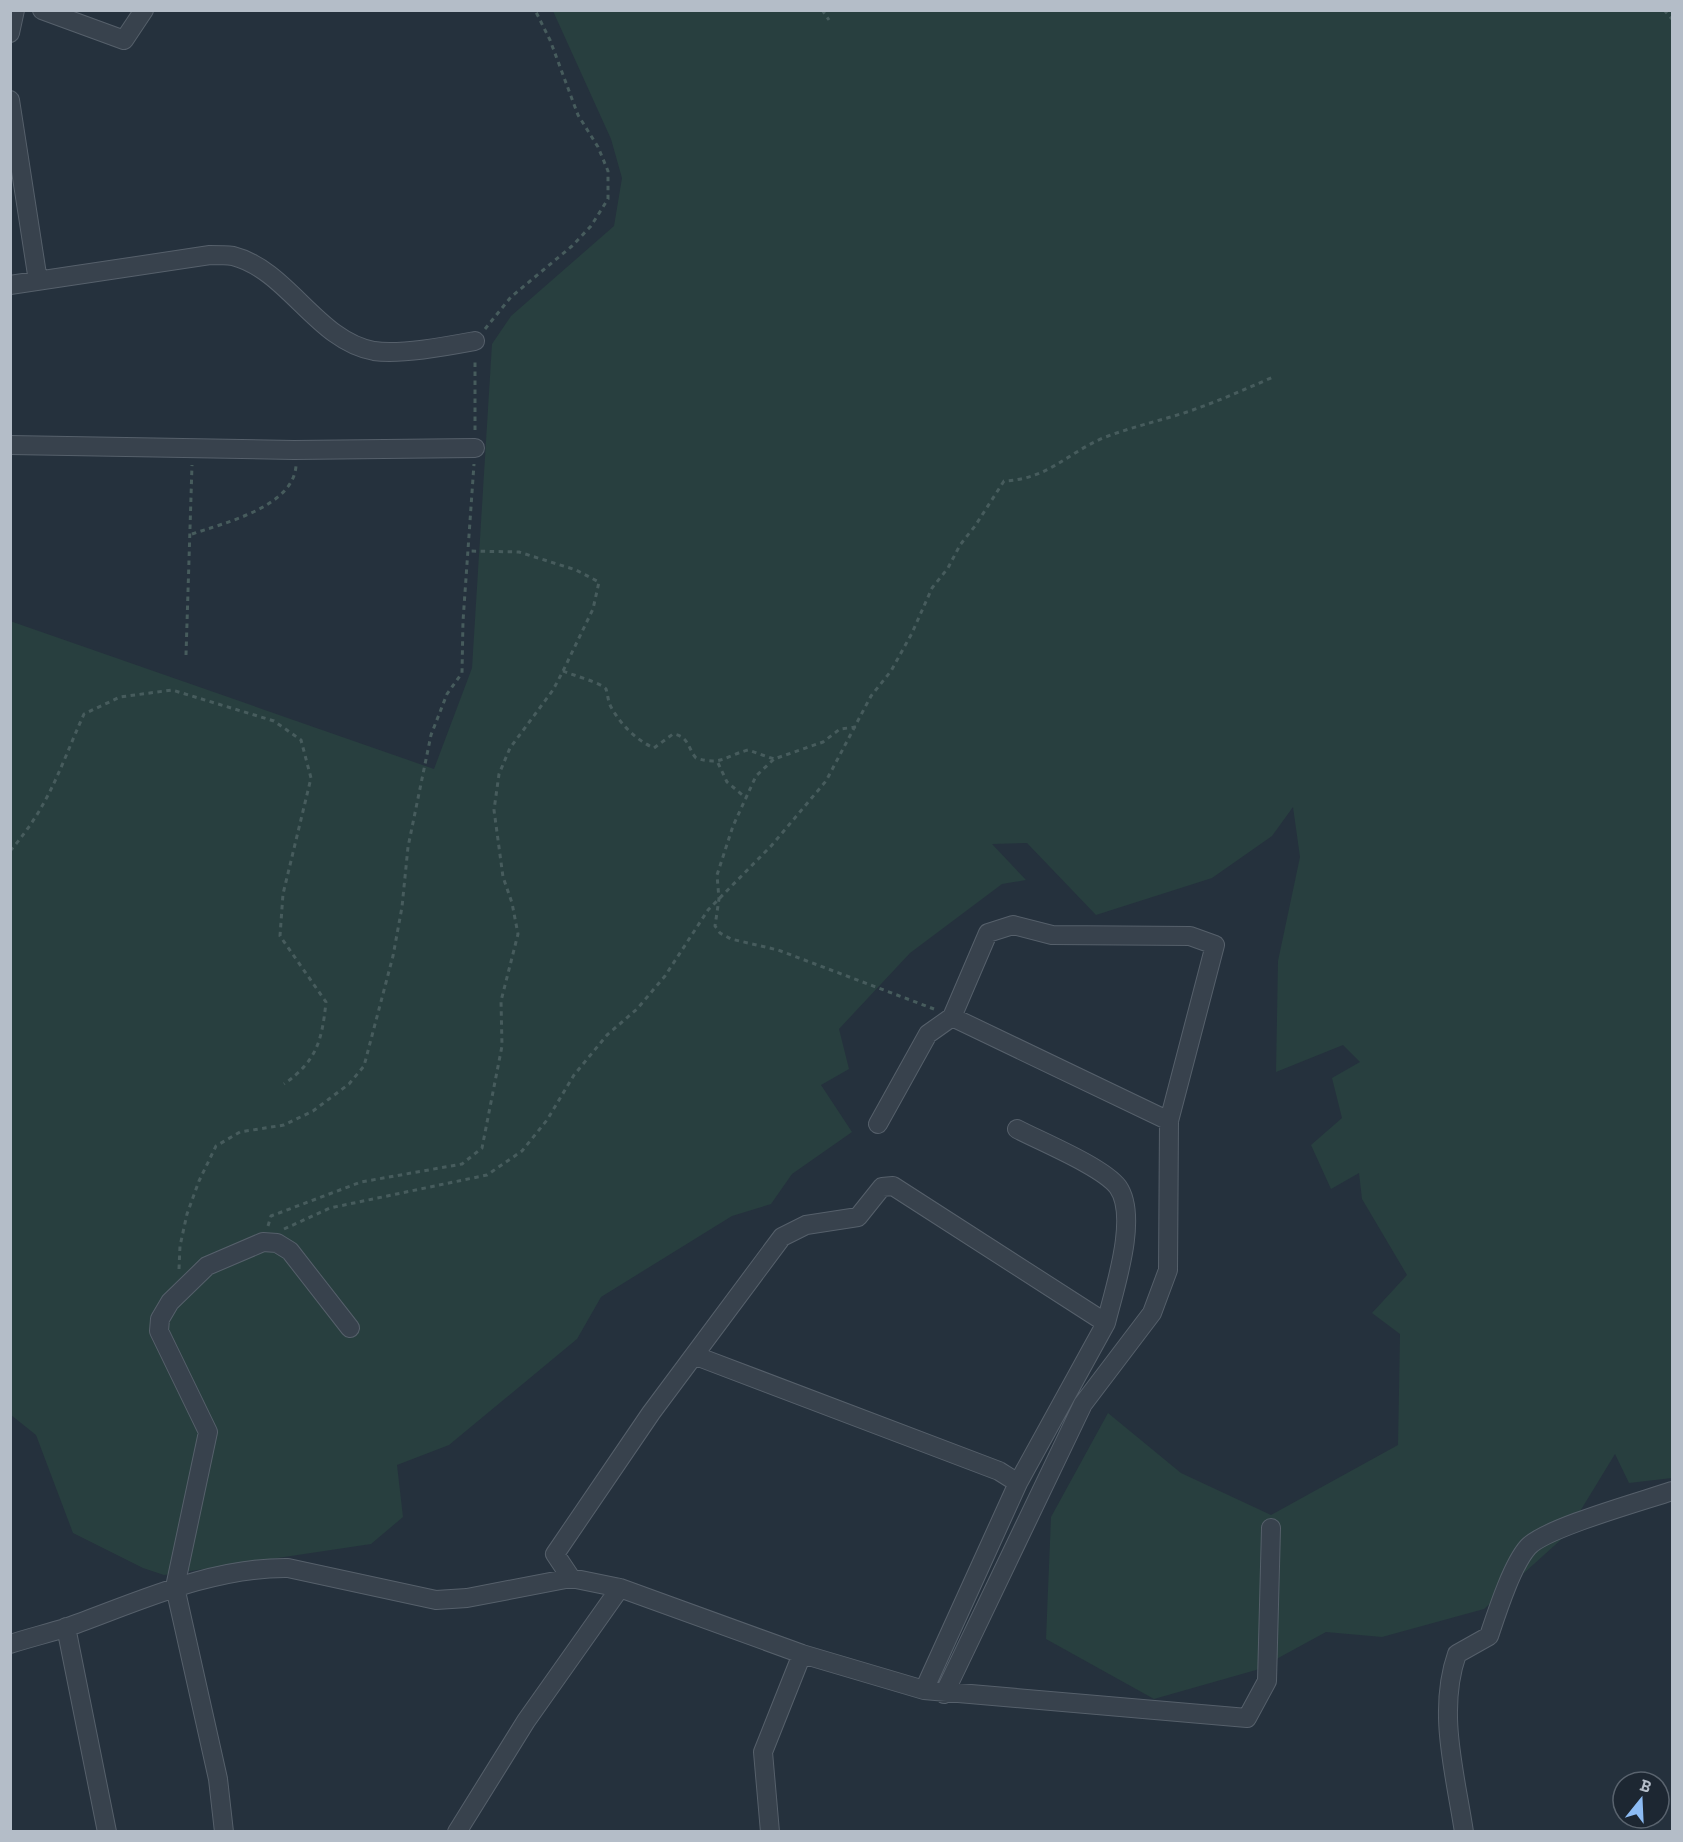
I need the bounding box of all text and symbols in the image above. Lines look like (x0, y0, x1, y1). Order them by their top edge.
north arrow (1611, 1770, 1671, 1830)
text: B (1637, 1775, 1654, 1798)

